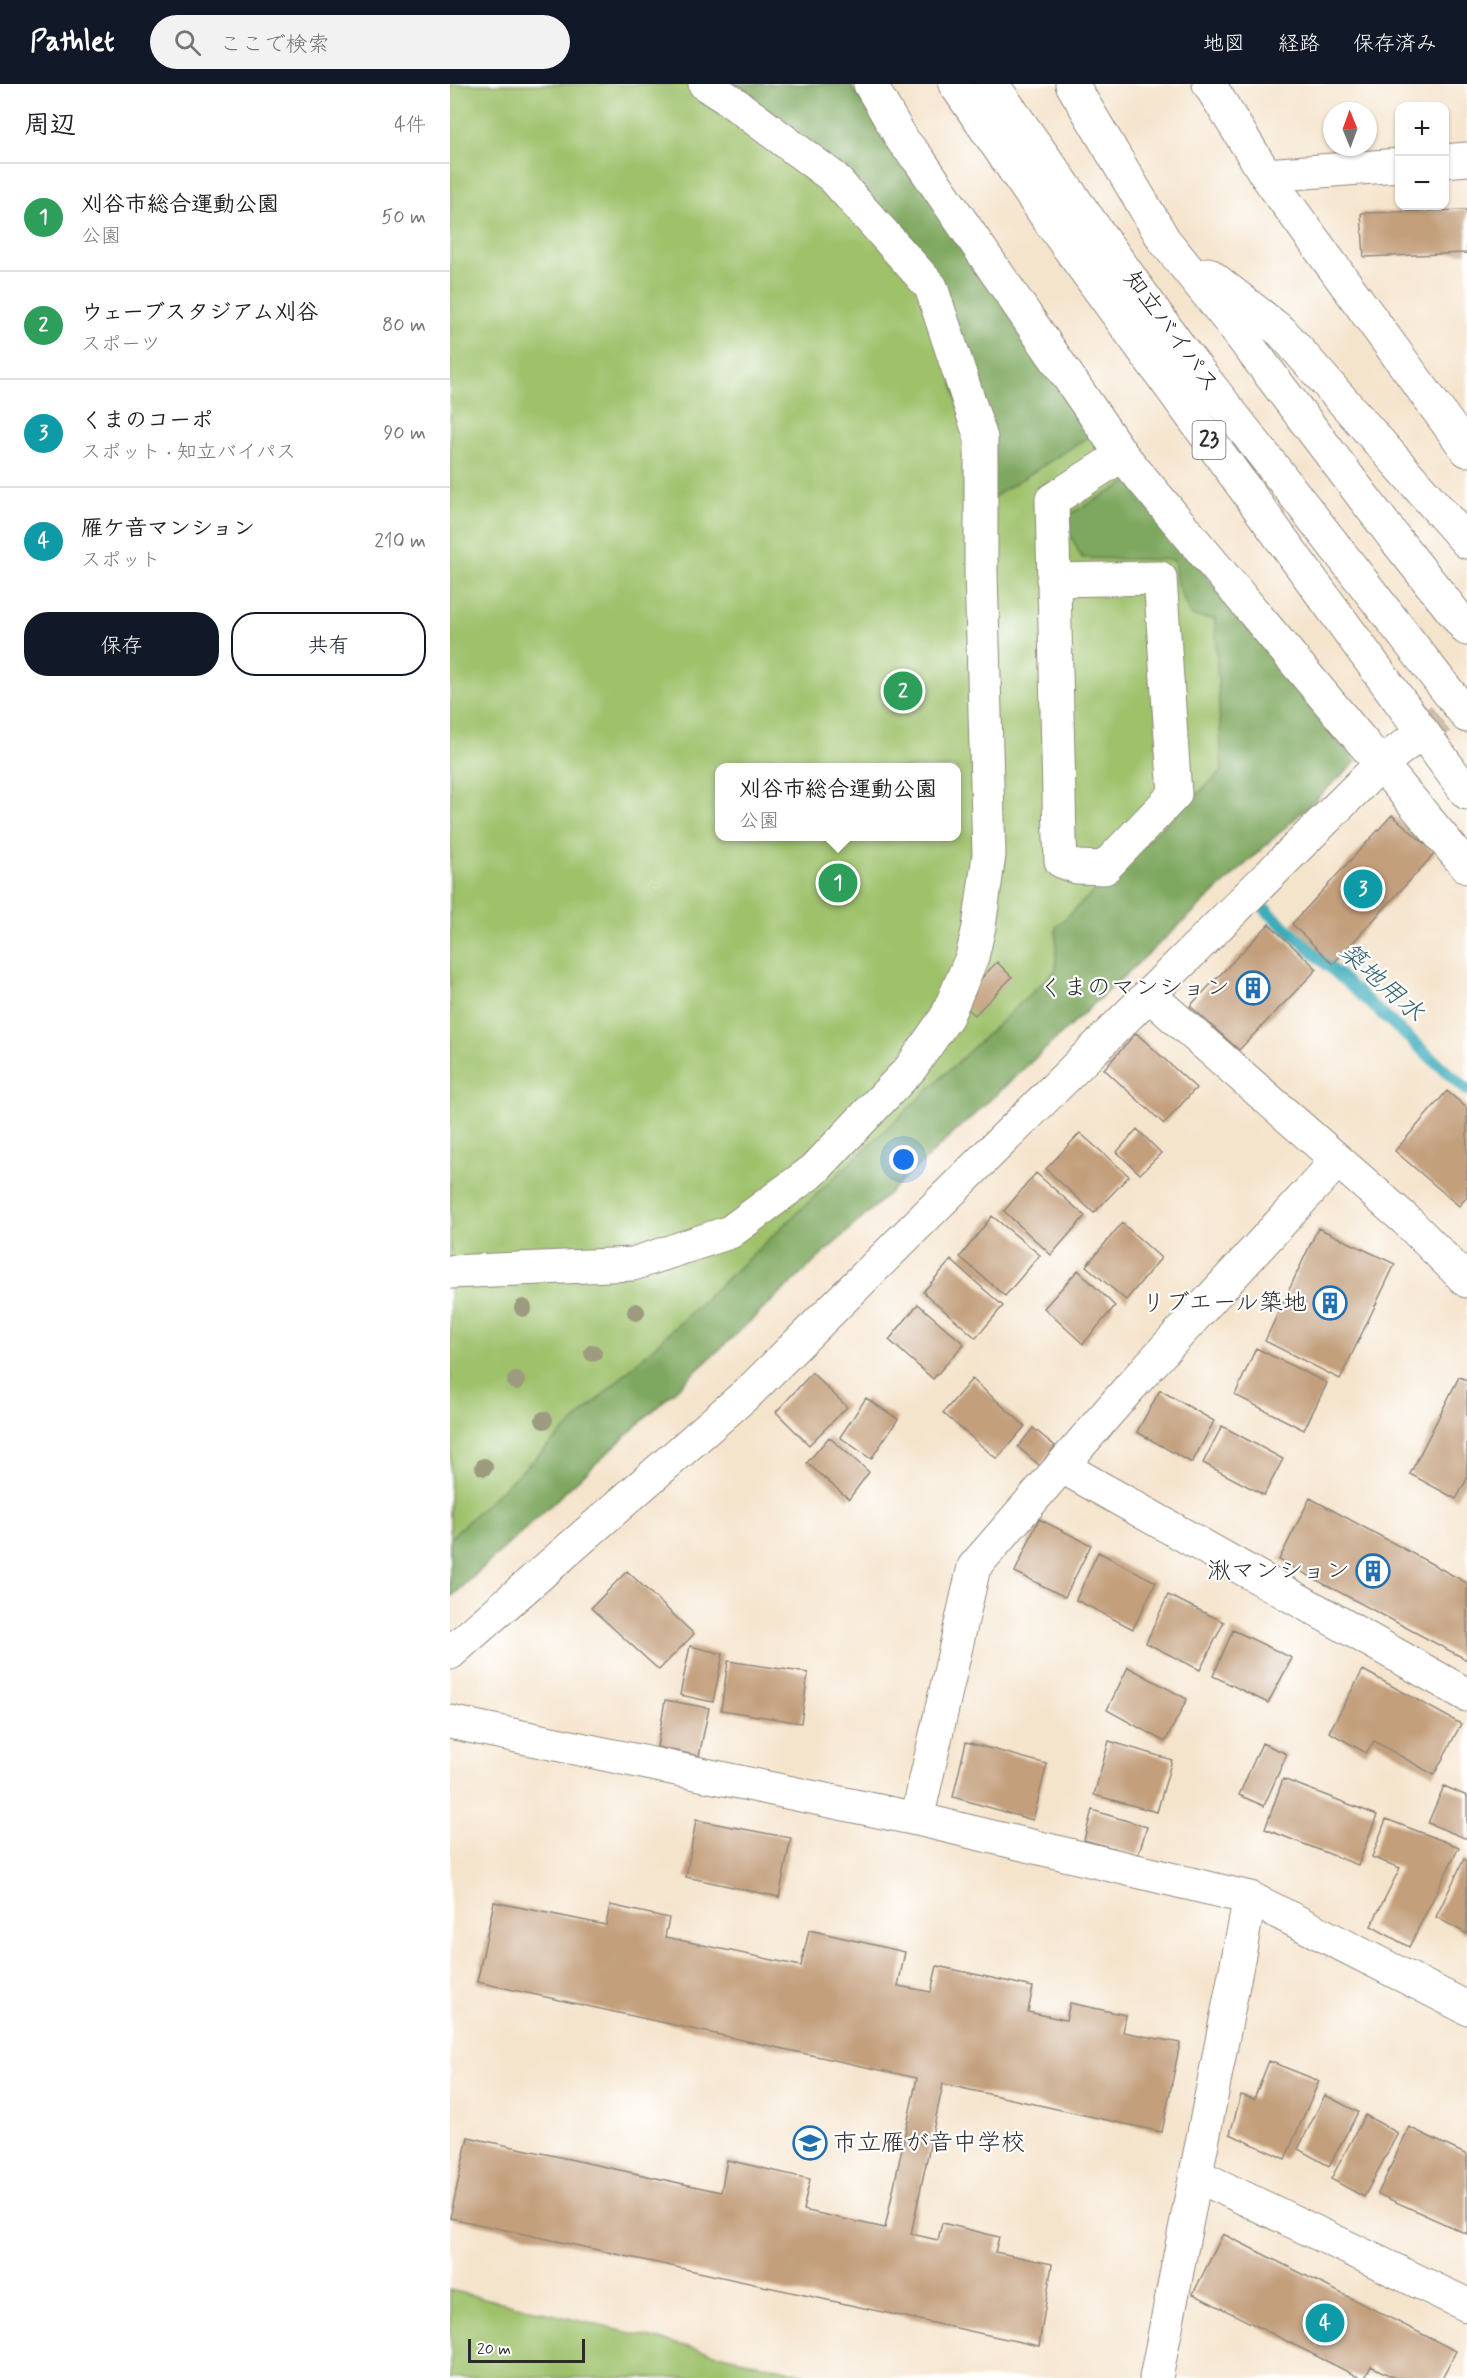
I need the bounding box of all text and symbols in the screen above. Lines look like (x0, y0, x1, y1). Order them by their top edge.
search box (150, 15, 570, 69)
text: Pathlet (30, 24, 114, 61)
icon: search (171, 26, 204, 59)
text: 地図 (1203, 30, 1245, 58)
text: 経路 (1278, 30, 1320, 58)
text: 保存済み (1353, 30, 1437, 58)
text: ここで検索 (219, 31, 329, 59)
north arrow (1323, 102, 1377, 156)
map controls (1395, 102, 1449, 210)
button: + (1395, 102, 1449, 156)
text: 周辺 (24, 109, 76, 143)
text: 4件 (394, 112, 426, 139)
button: − (1395, 156, 1449, 210)
text: 刈谷市総合運動公園 (81, 191, 279, 219)
text: 1 (39, 204, 48, 231)
text: 50 m (381, 204, 426, 231)
text: 公園 (81, 223, 121, 250)
street label: 知立バイパス (1116, 265, 1226, 399)
text: ウェーブスタジアム刈谷 (81, 299, 319, 327)
text: 2 (39, 312, 48, 339)
text: 80 m (382, 312, 426, 339)
text: スポーツ (81, 331, 161, 358)
text: くまのコーポ (81, 407, 213, 435)
text: 3 (39, 420, 48, 447)
text: 90 m (383, 420, 426, 447)
road number: 23 (1192, 421, 1226, 459)
text: スポット · 知立バイパス (81, 439, 296, 466)
text: 雁ケ音マンション (81, 515, 255, 543)
text: 4 (38, 528, 49, 555)
text: 210 m (374, 528, 426, 555)
text: スポット (81, 547, 161, 574)
button: 保存 (24, 612, 219, 676)
button: 共有 (231, 612, 426, 676)
pin: 2 (884, 668, 922, 714)
popup (715, 763, 961, 841)
text: 刈谷市総合運動公園 (739, 776, 937, 804)
text: 公園 (739, 808, 779, 835)
pin: 1 (818, 860, 858, 906)
pin: 3 (1344, 866, 1382, 912)
water label: 築地用水 (1331, 936, 1431, 1030)
building icon: くまのマンション (1235, 970, 1271, 1006)
place label: くまのマンション (1039, 973, 1230, 1004)
your location (889, 1145, 918, 1174)
building icon: リブエール築地 (1312, 1285, 1348, 1321)
place label: リブエール築地 (1141, 1288, 1307, 1319)
building icon: 湫マンション (1355, 1553, 1391, 1589)
place label: 湫マンション (1207, 1556, 1350, 1587)
school or university icon: 市立雁が音中学校 (792, 2125, 828, 2161)
place label: 市立雁が音中学校 (833, 2128, 1025, 2159)
pin: 4 (1306, 2300, 1344, 2346)
scale bar (468, 2336, 585, 2364)
text: 20 m (477, 2339, 511, 2360)

